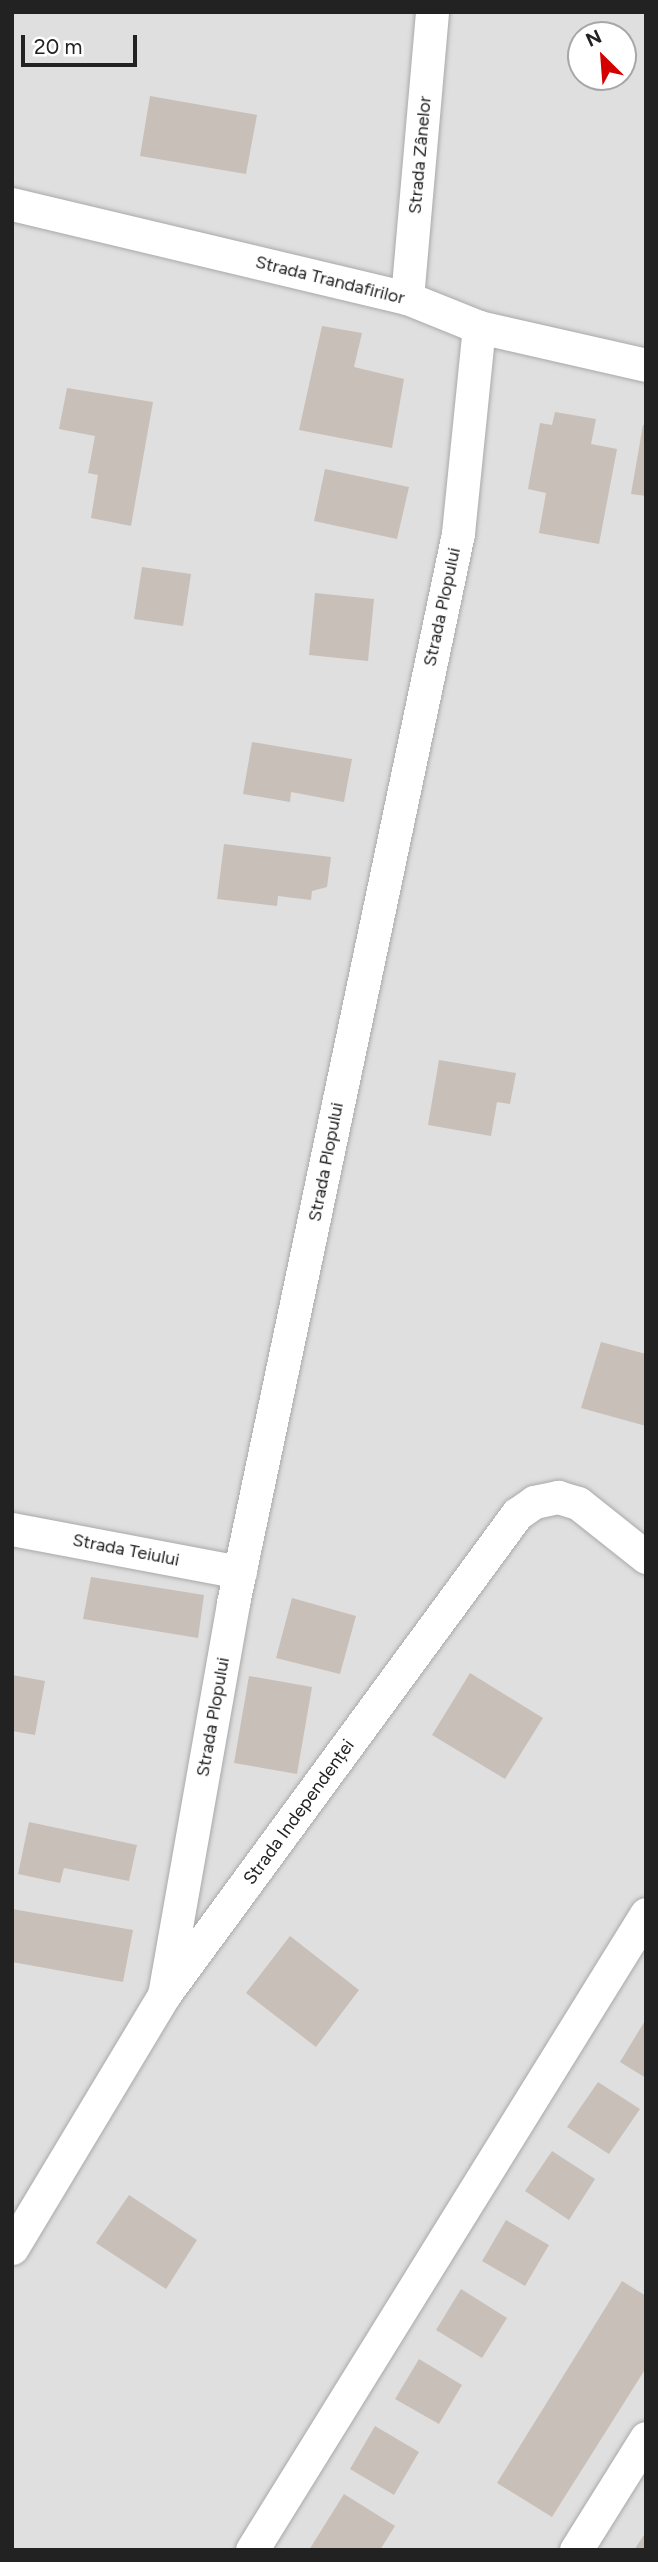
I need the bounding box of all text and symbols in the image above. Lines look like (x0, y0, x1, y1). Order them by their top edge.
scale bar (24, 21, 140, 65)
north arrow (567, 21, 637, 91)
text: N (582, 25, 605, 52)
text: 20 m (34, 34, 82, 59)
street label: Strada Zânelor (404, 95, 436, 215)
street label: Strada Trandafirilor (253, 251, 407, 309)
street label: Strada Plopului (419, 546, 465, 668)
street label: Strada Plopului (304, 1101, 348, 1223)
street label: Strada Teiului (71, 1529, 181, 1571)
street label: Strada Plopului (192, 1656, 234, 1778)
street label: Strada Independenței (239, 1735, 359, 1889)

